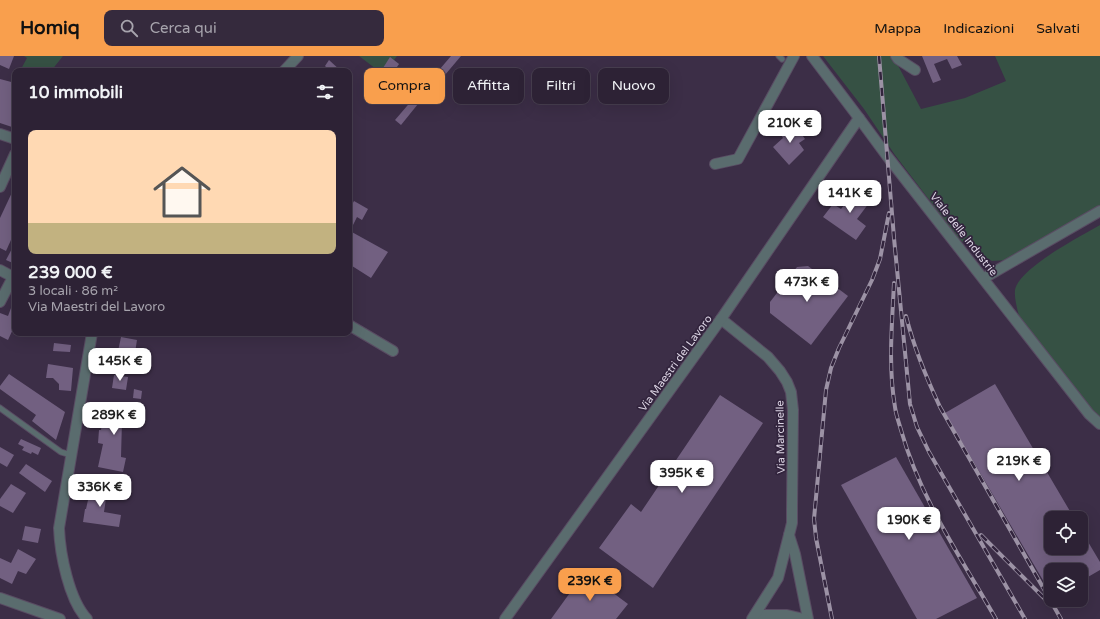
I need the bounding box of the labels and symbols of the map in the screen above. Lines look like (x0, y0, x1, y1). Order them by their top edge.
pin: 210K € (757, 110, 823, 144)
pin: 141K € (817, 180, 883, 214)
street label: Viale delle Industrie (927, 190, 1000, 278)
pin: 473K € (774, 269, 840, 303)
street label: Via Maestri del Lavoro (636, 312, 715, 414)
pin: 145K € (87, 348, 153, 382)
street label: Via Marcinelle (773, 400, 788, 474)
pin: 289K € (81, 402, 147, 436)
pin: 219K € (986, 448, 1052, 482)
pin: 395K € (649, 460, 715, 494)
pin: 336K € (67, 474, 133, 508)
pin: 190K € (876, 507, 942, 541)
pin: 239K € (557, 568, 623, 602)

